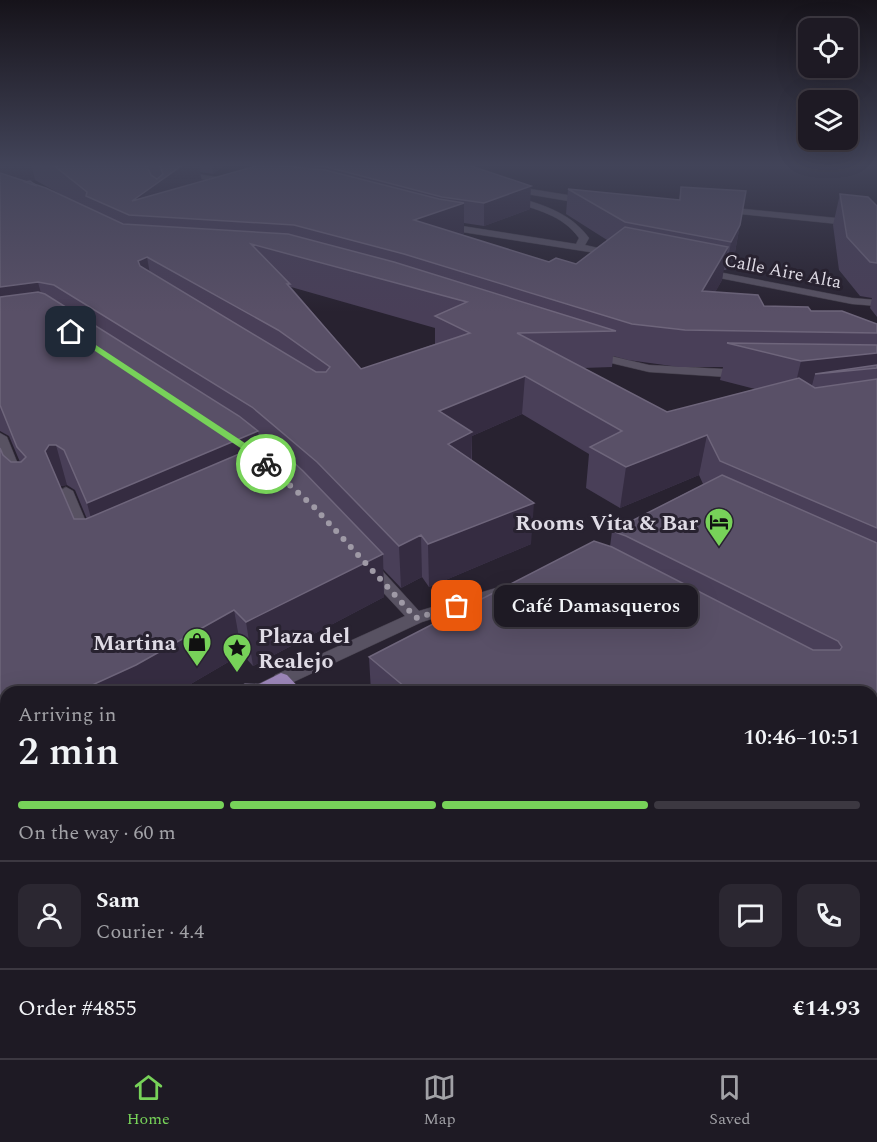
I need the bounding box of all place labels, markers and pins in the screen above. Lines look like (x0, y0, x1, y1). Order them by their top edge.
pin (45, 306, 96, 357)
hotel icon: Rooms Vita & Bar (703, 506, 735, 548)
place label: Rooms Vita & Bar (515, 507, 699, 540)
pin (431, 580, 482, 631)
callout: Café Damasqueros (493, 585, 697, 627)
place label: Plaza del Realejo (258, 620, 350, 678)
shop icon: Martina (181, 626, 213, 668)
place label: Martina (93, 627, 177, 660)
place icon: Plaza del Realejo (221, 632, 253, 674)

